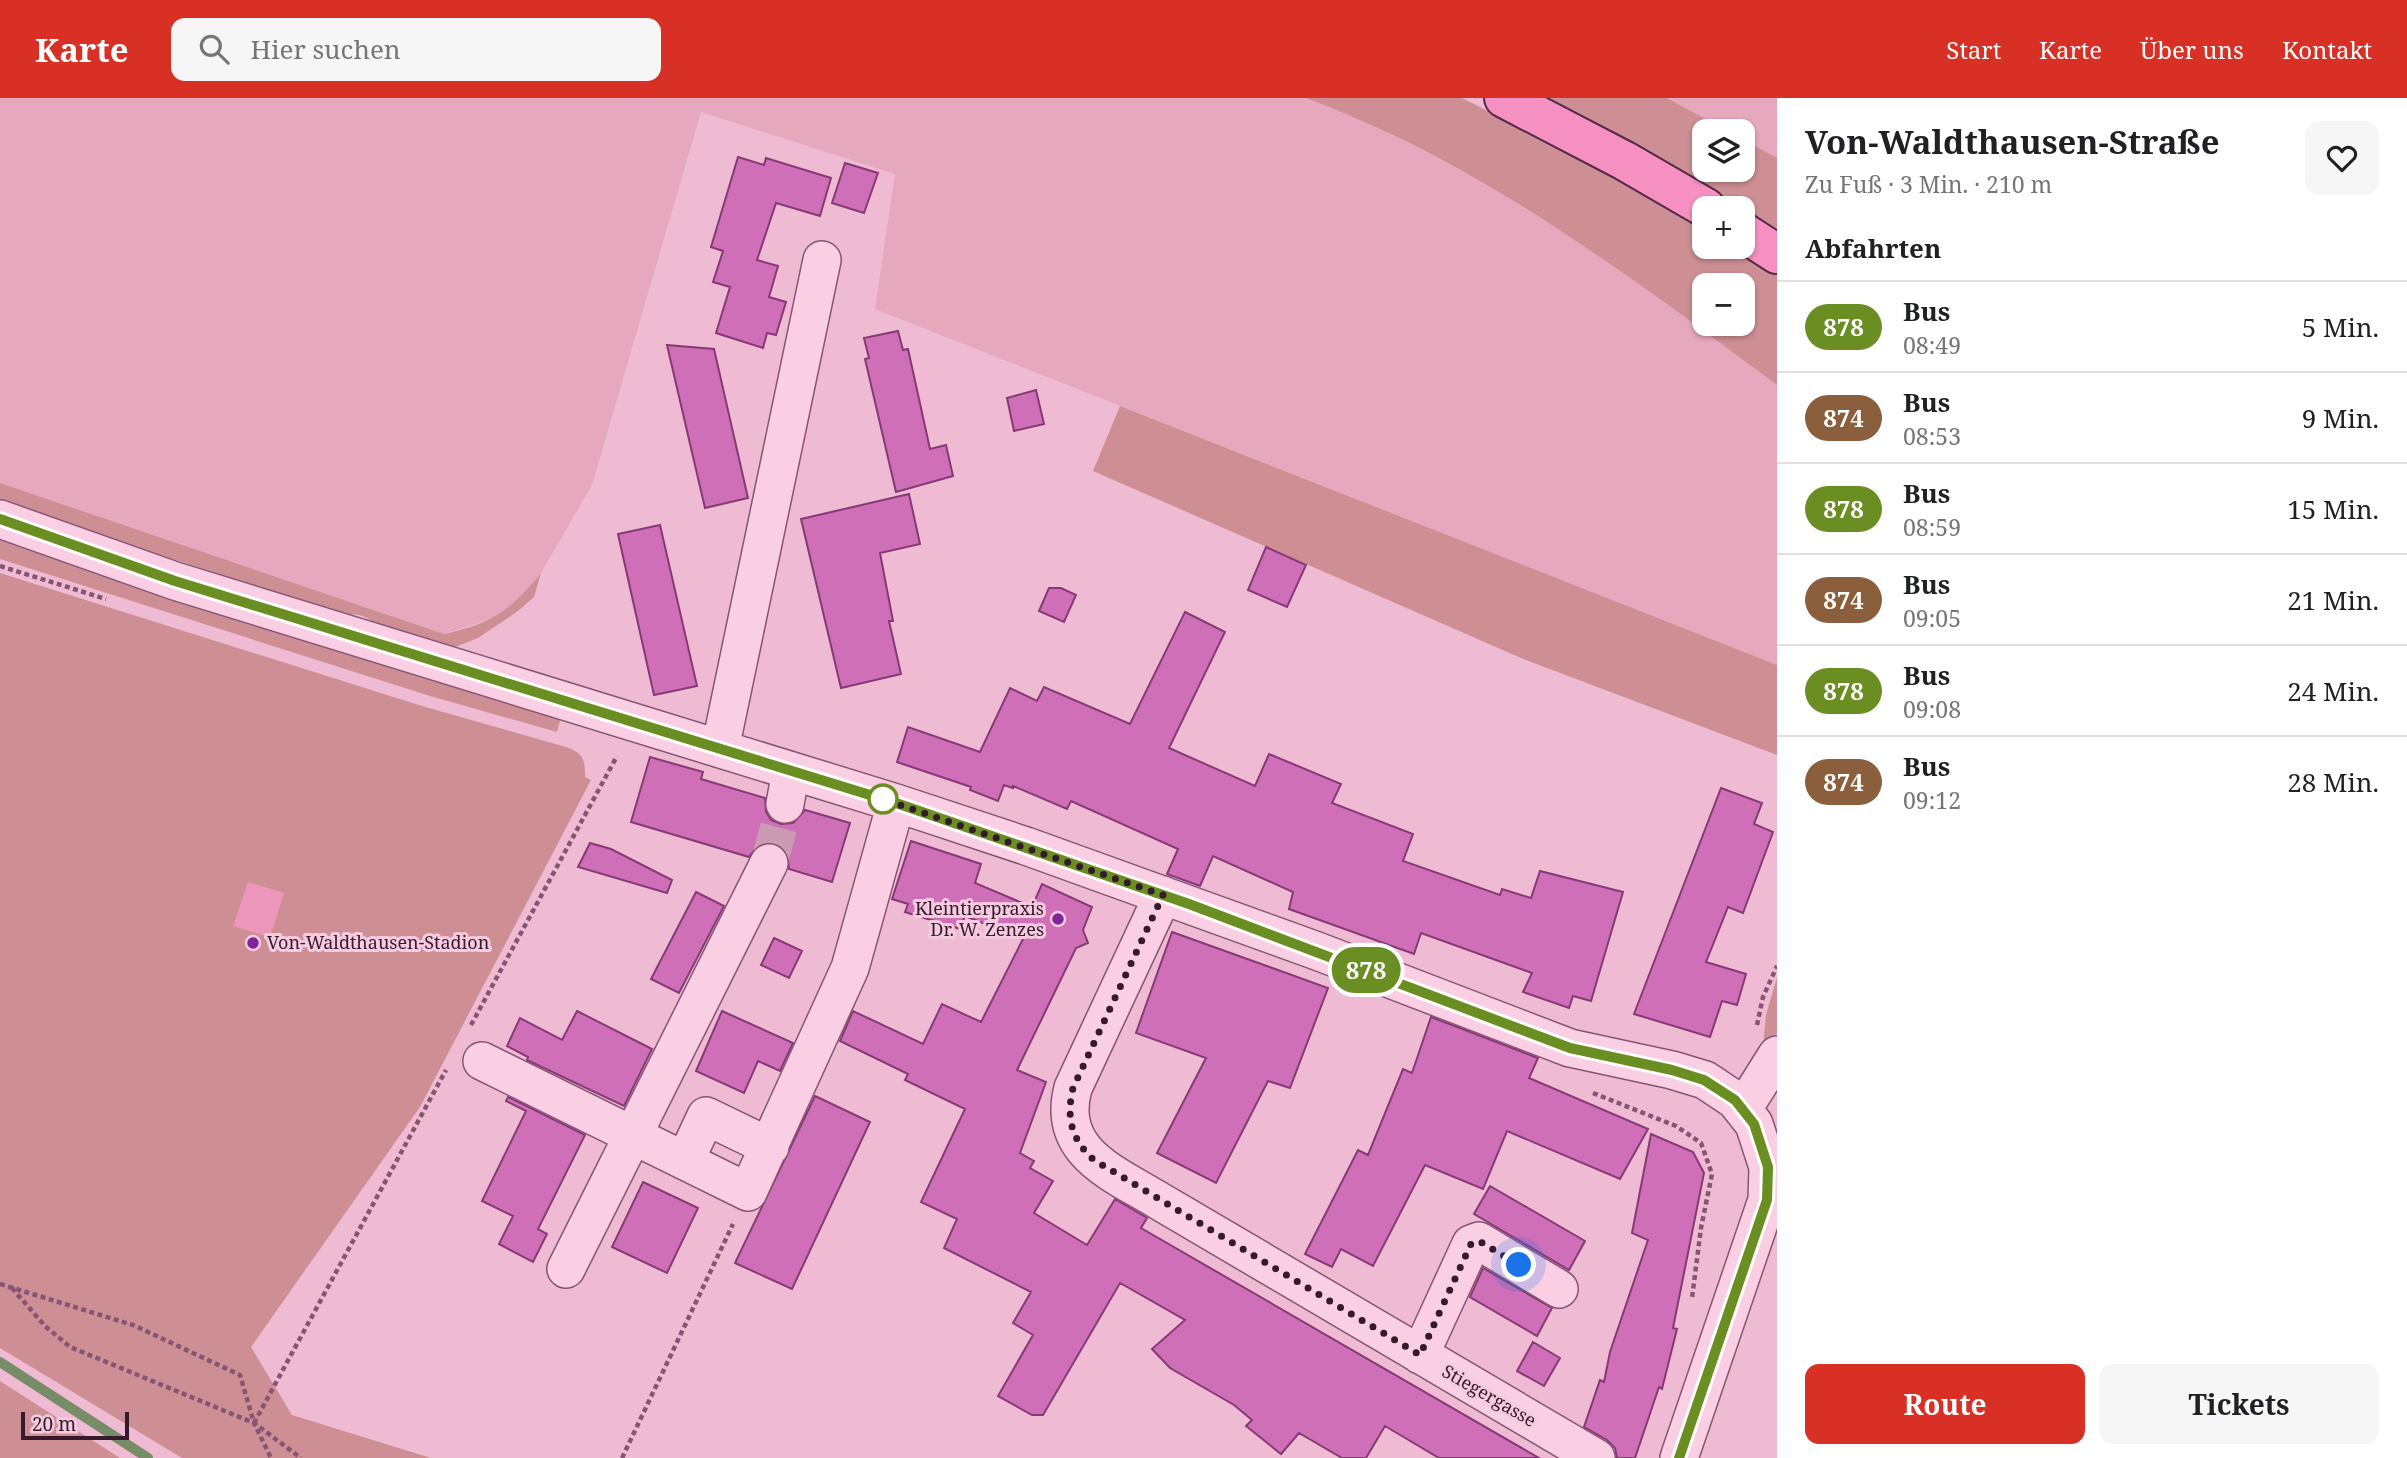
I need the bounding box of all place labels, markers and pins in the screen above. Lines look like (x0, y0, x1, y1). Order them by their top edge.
unlabelled marker (868, 784, 898, 814)
place label: Kleintierpraxis Dr. W. Zenzes (915, 896, 1044, 941)
marker: Kleintierpraxis Dr. W. Zenzes (1050, 911, 1066, 927)
place label: Von-Waldthausen-Stadion (267, 930, 490, 954)
marker: Von-Waldthausen-Stadion (245, 935, 261, 951)

